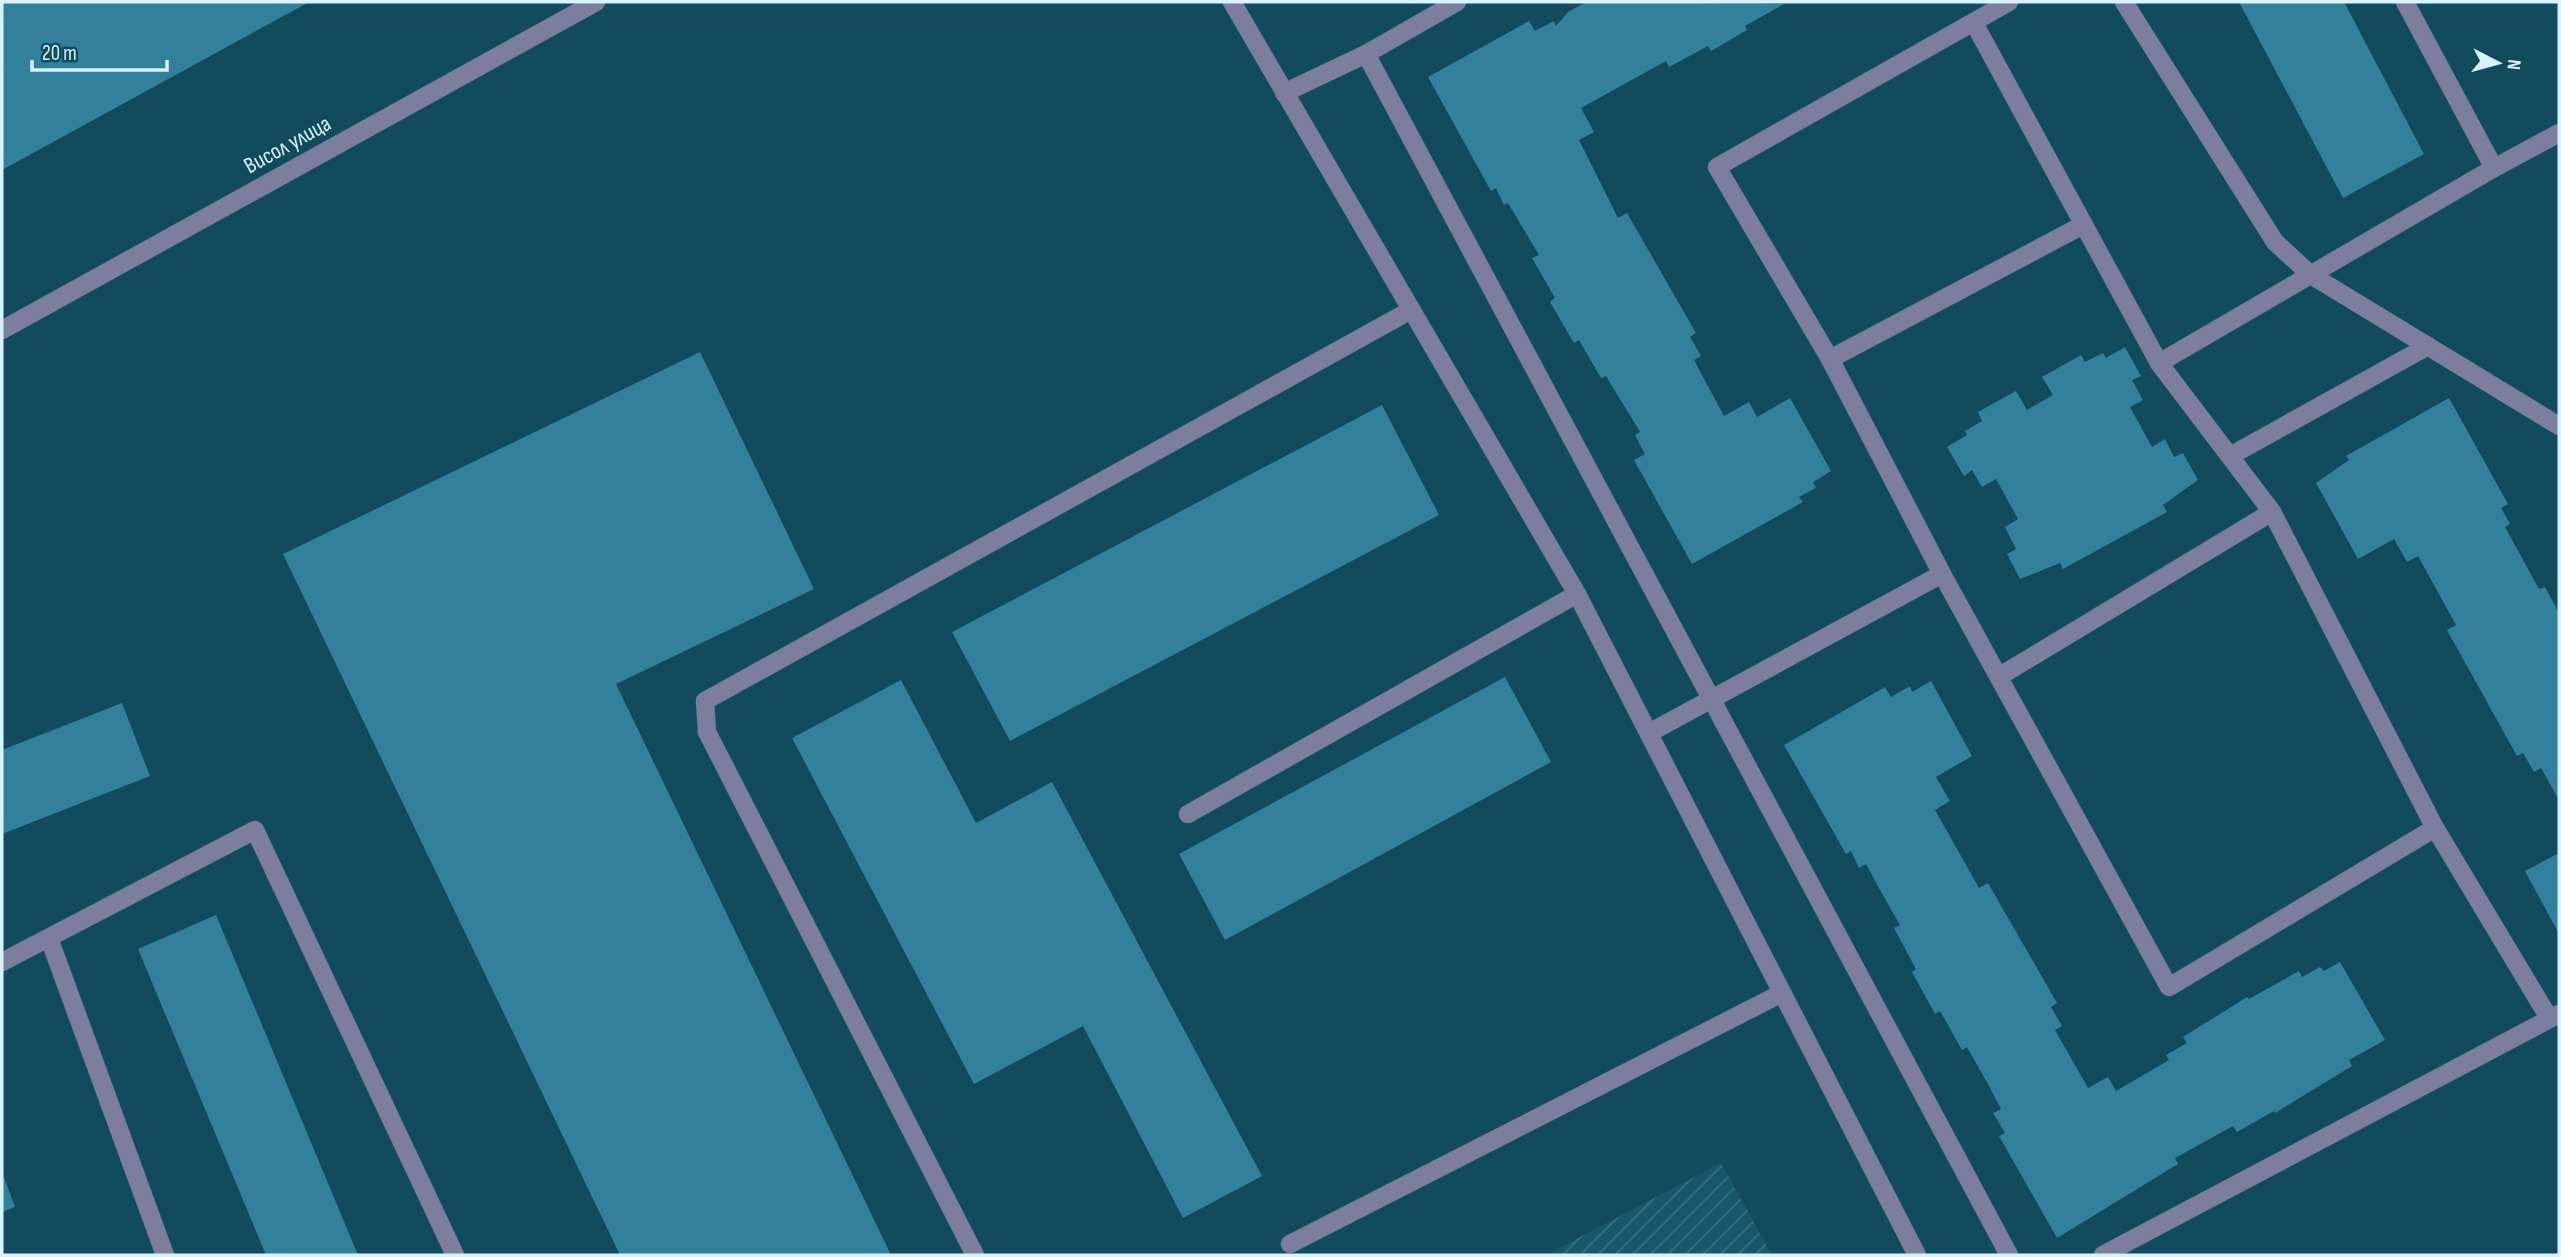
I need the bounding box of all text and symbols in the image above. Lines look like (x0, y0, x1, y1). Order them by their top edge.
scale bar (32, 28, 166, 72)
north arrow (2463, 28, 2533, 98)
text: 20 m (42, 41, 77, 66)
text: N (2501, 58, 2525, 71)
street label: Висол улица (239, 110, 336, 180)

